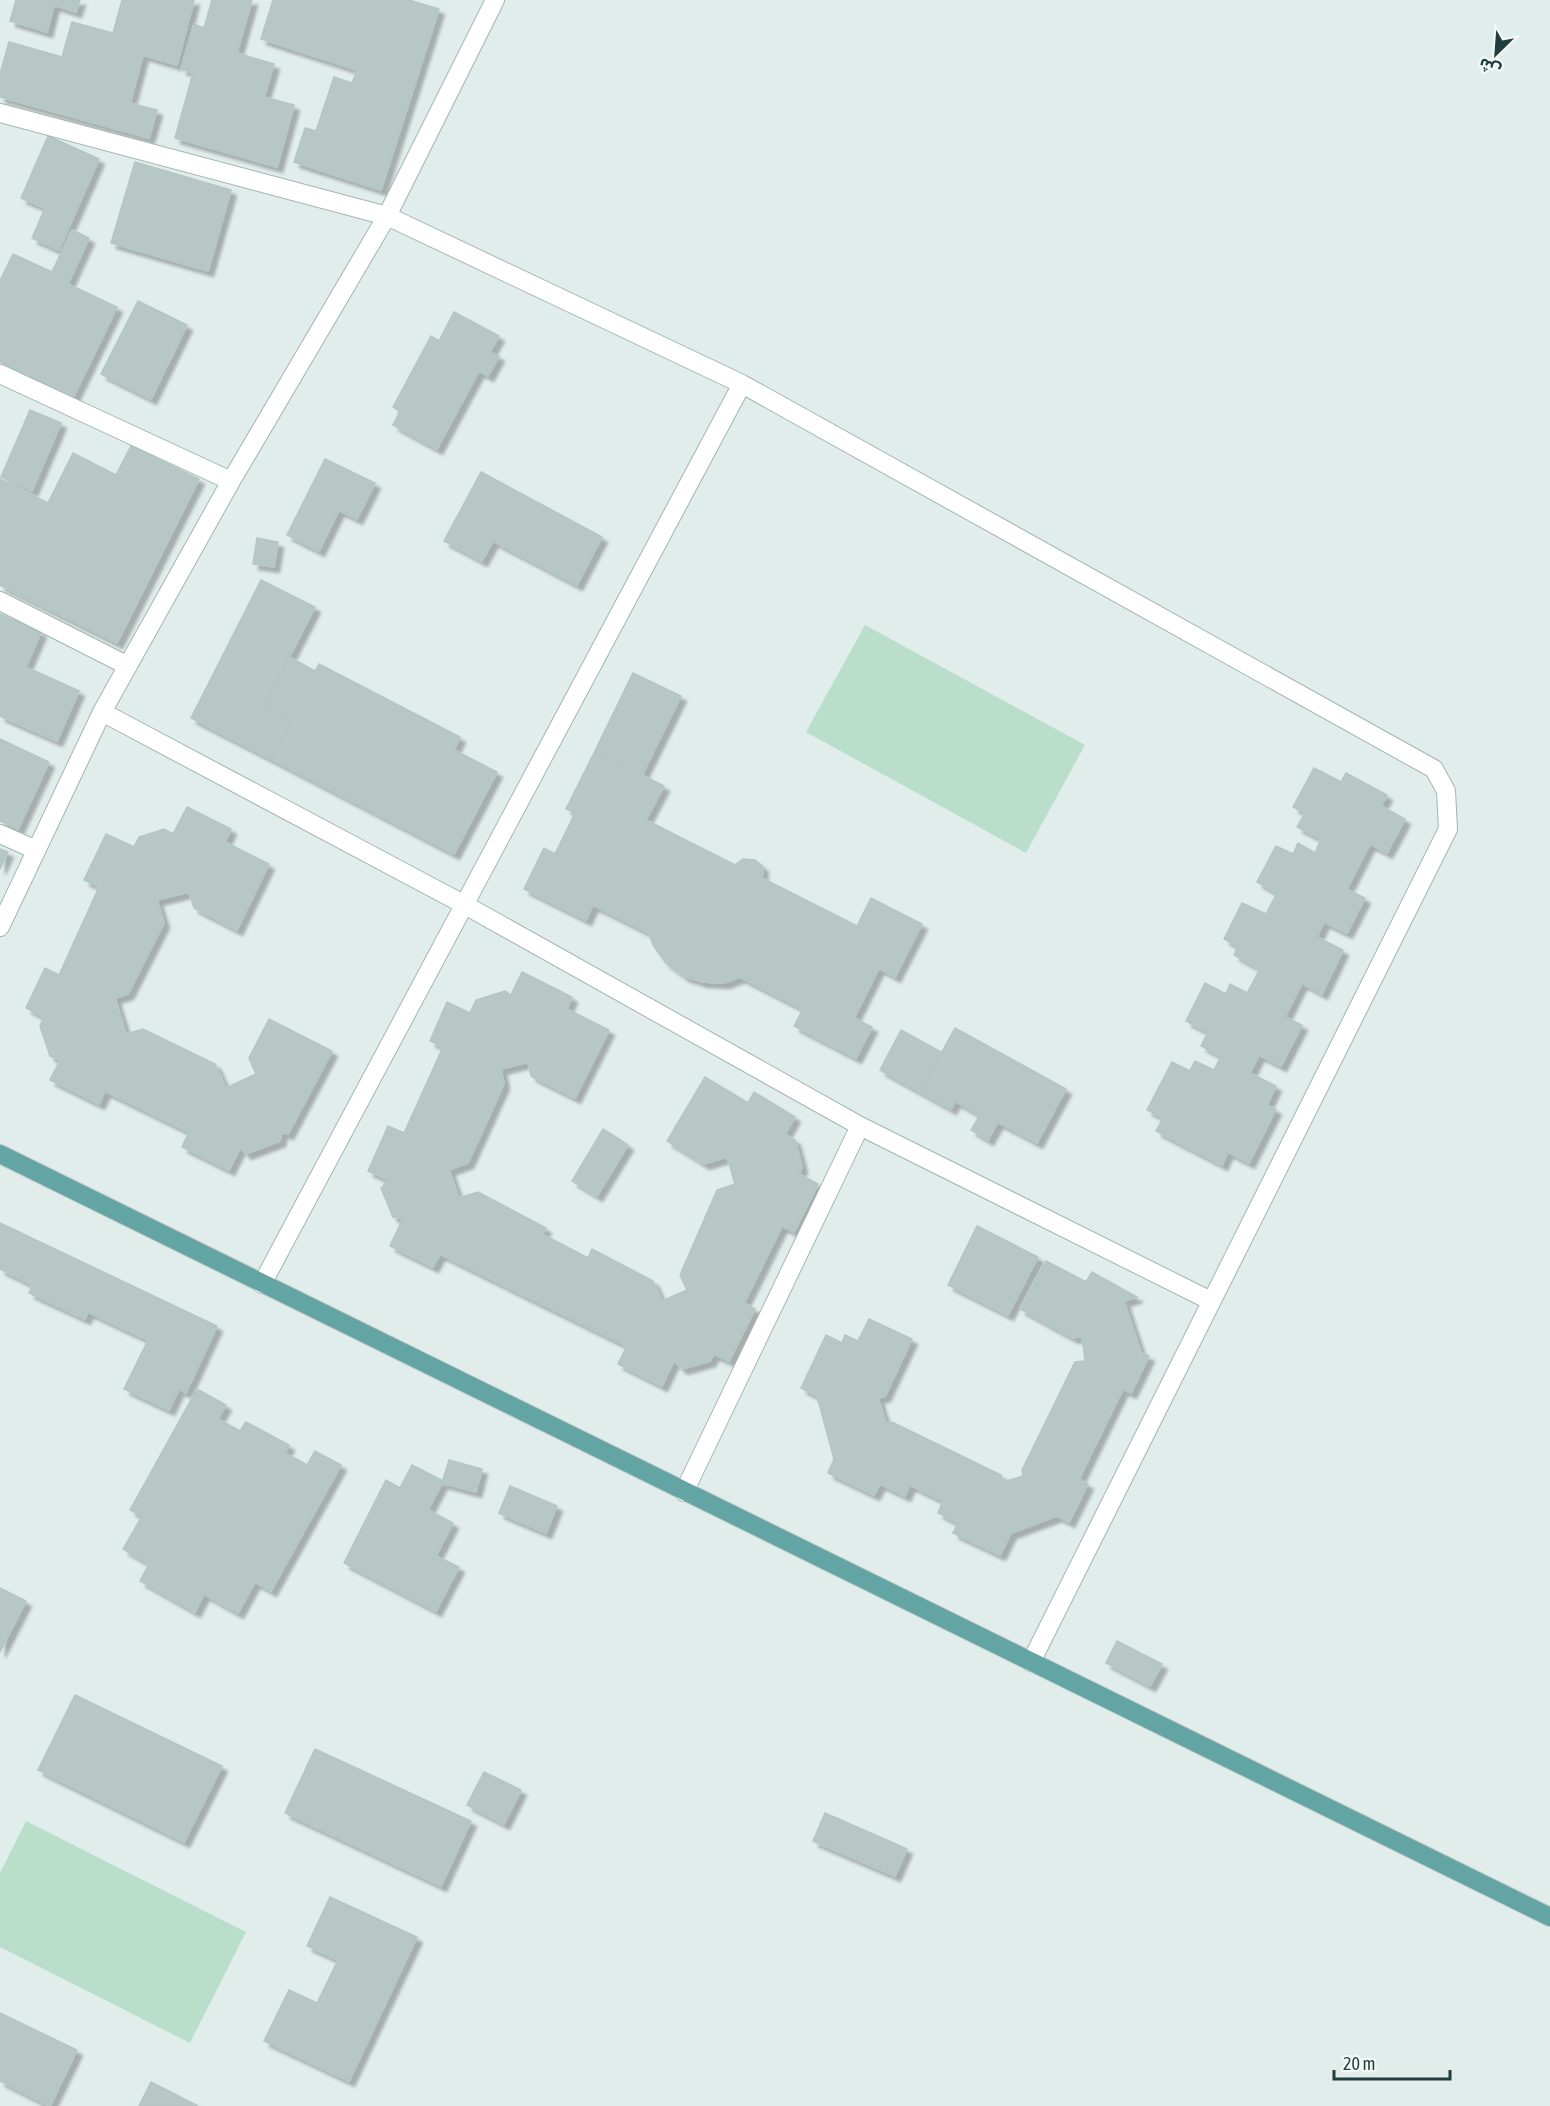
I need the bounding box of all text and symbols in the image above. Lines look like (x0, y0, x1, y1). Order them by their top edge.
north arrow (1466, 24, 1526, 84)
text: ش (1476, 54, 1504, 80)
scale bar (1334, 2043, 1450, 2081)
text: 20 m (1343, 2053, 1375, 2074)

